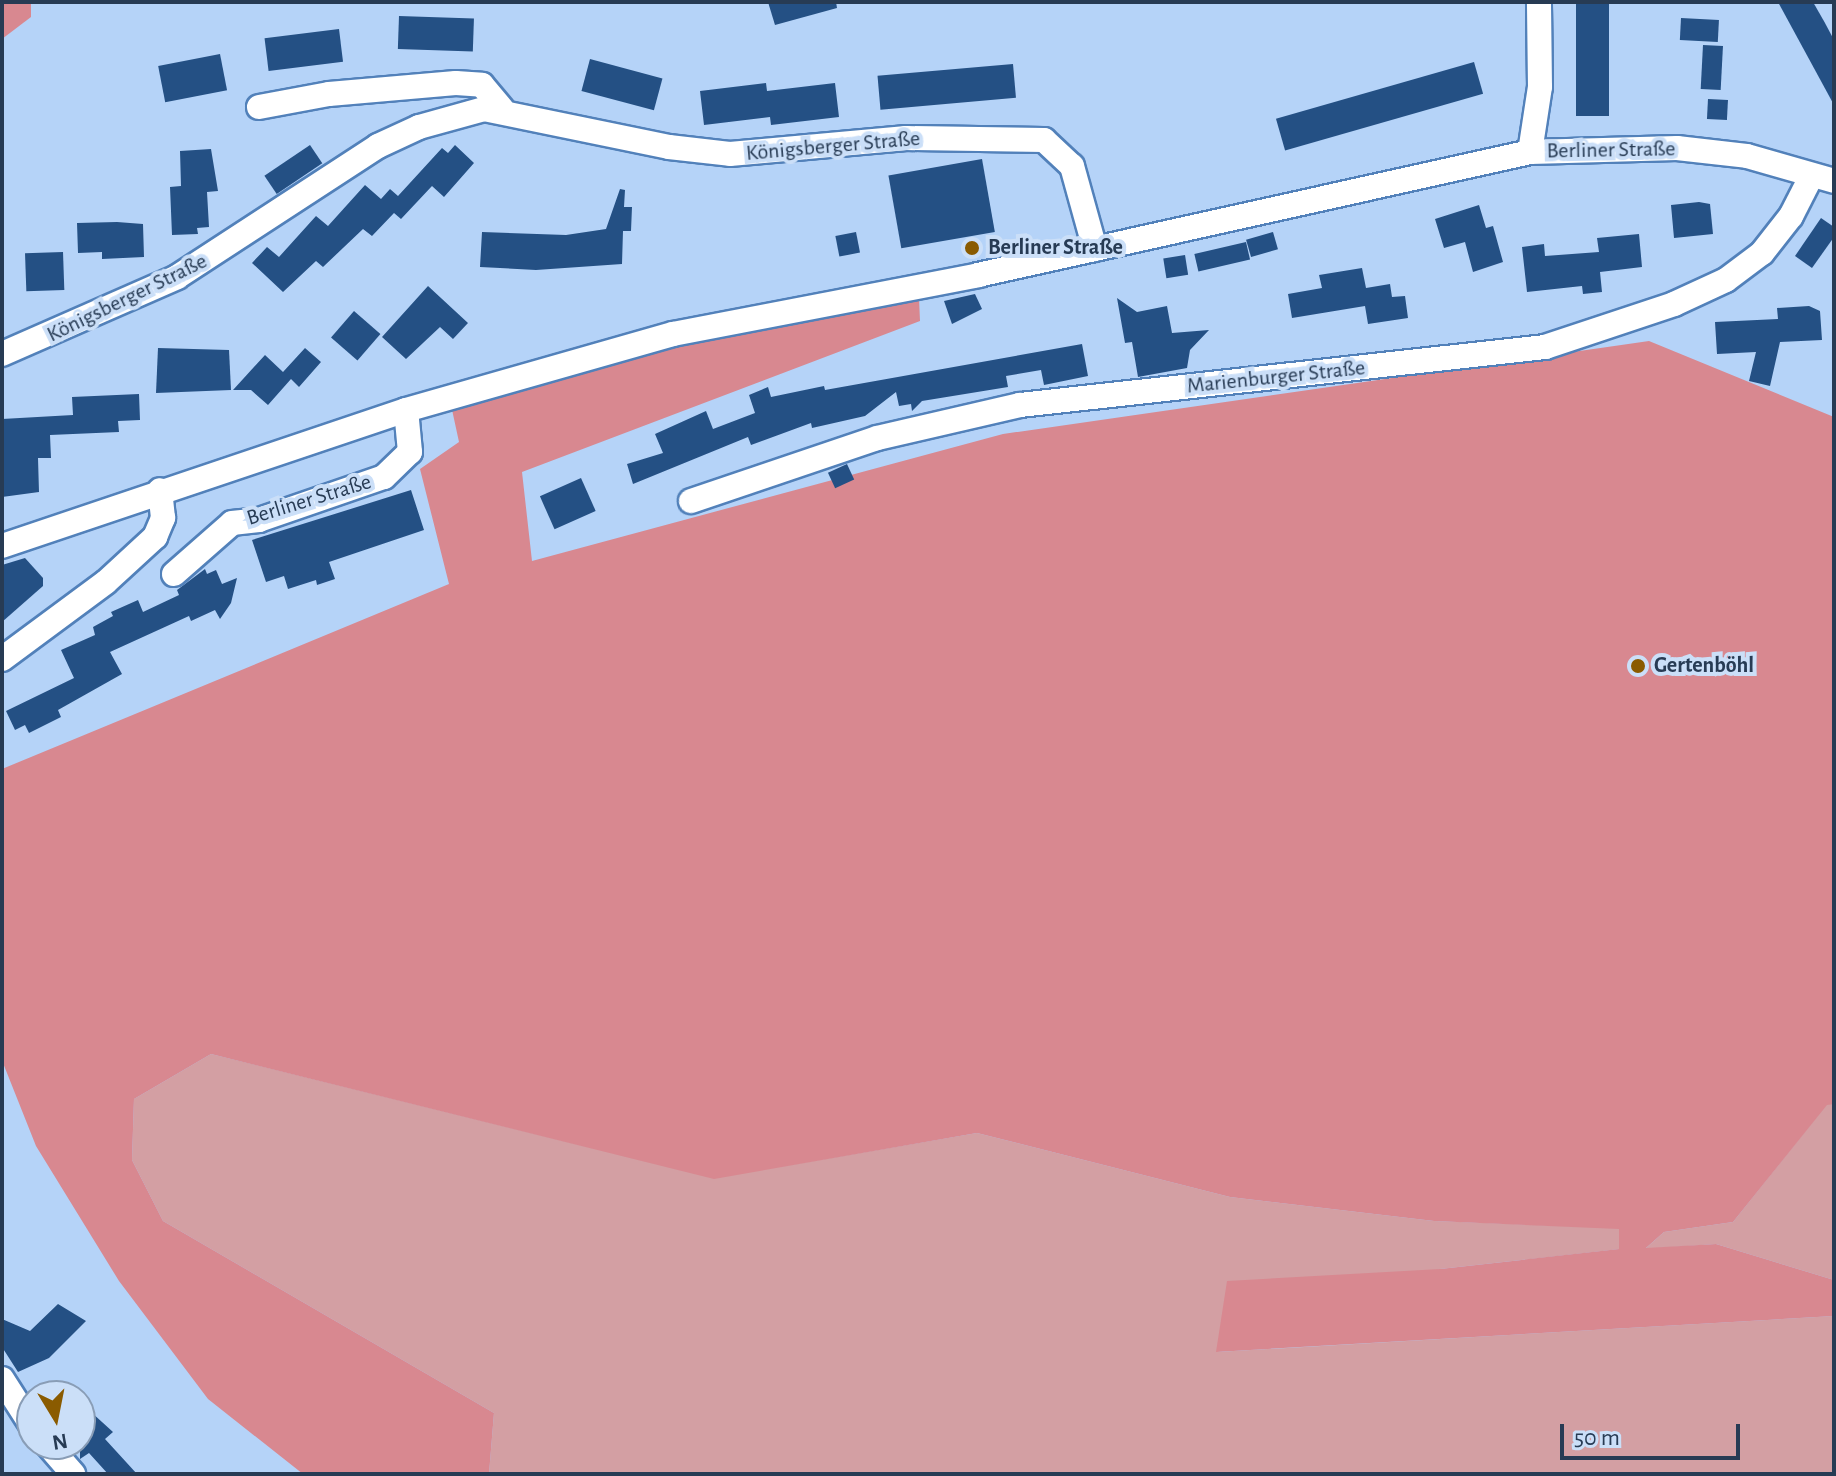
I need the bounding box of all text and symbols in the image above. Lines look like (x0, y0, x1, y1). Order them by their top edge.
street label: Königsberger Straße (745, 125, 921, 167)
street label: Berliner Straße (1546, 136, 1676, 164)
place label: Berliner Straße (988, 235, 1123, 261)
marker: Berliner Straße (963, 239, 981, 257)
street label: Königsberger Straße (43, 248, 211, 348)
street label: Marienburger Straße (1186, 355, 1366, 399)
street label: Berliner Straße (244, 469, 374, 531)
place label: Gertenböhl (1654, 653, 1754, 679)
marker: Gertenböhl (1629, 657, 1647, 675)
north arrow (16, 1380, 96, 1460)
scale bar (1564, 1408, 1744, 1458)
text: 50 m (1574, 1426, 1620, 1450)
text: N (50, 1430, 69, 1454)

